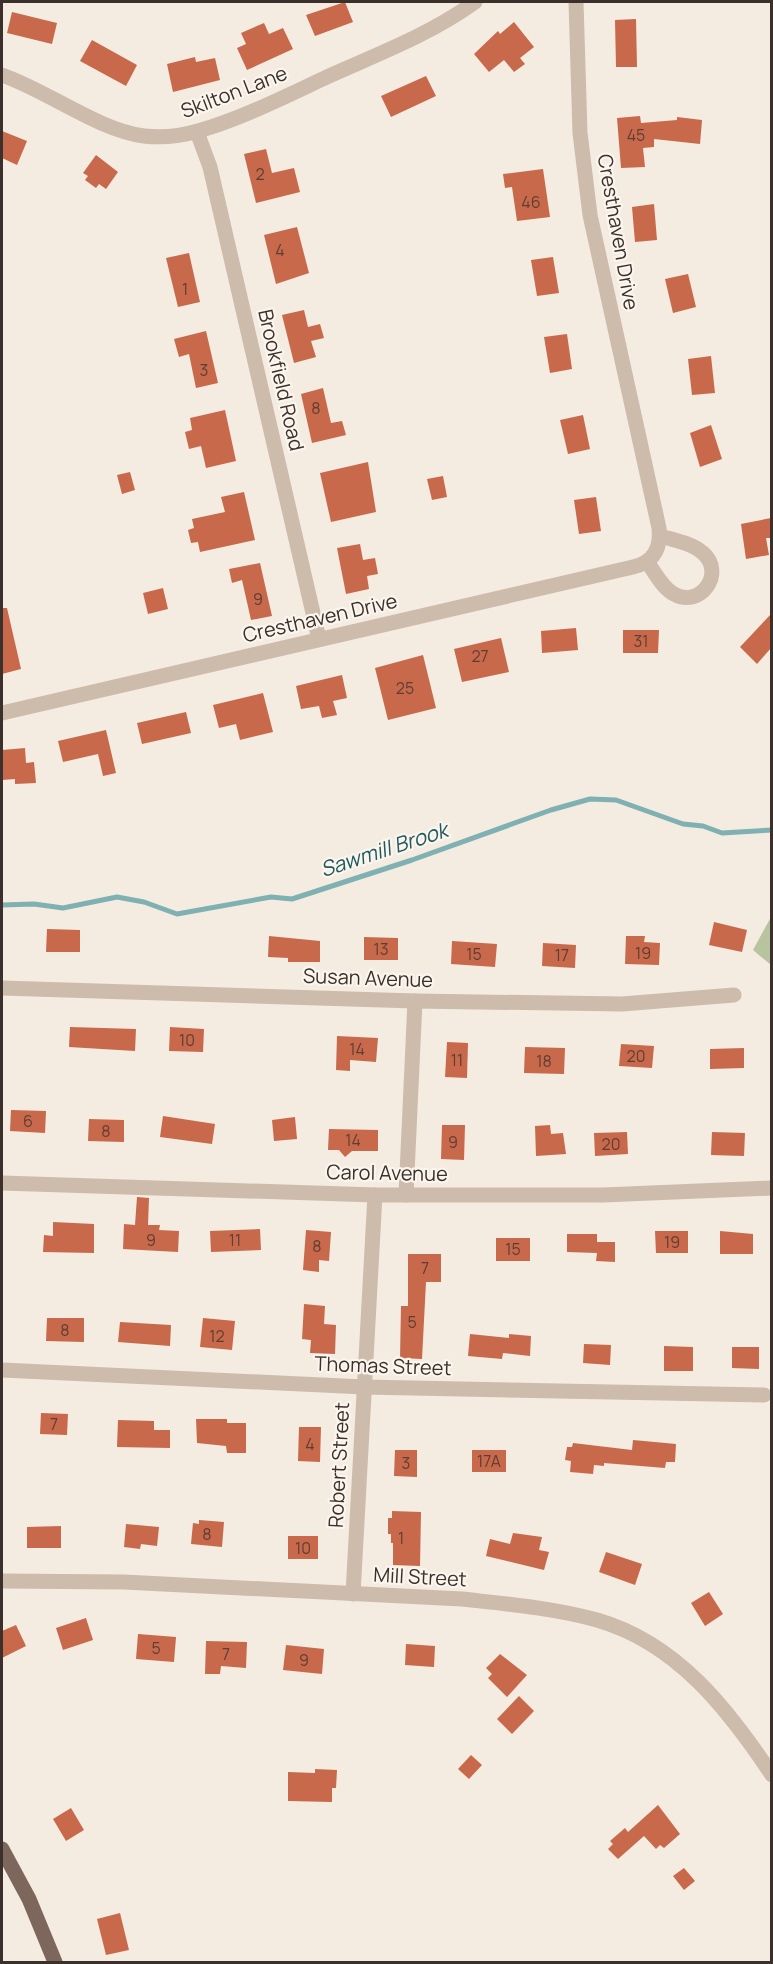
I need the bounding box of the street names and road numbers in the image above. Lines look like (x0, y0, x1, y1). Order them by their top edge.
street label: Skilton Lane (177, 59, 291, 124)
street label: Cresthaven Drive (591, 152, 645, 312)
street label: Brookfield Road (252, 306, 311, 453)
street label: Cresthaven Drive (240, 587, 400, 648)
street label: Susan Avenue (303, 962, 434, 993)
street label: Carol Avenue (326, 1158, 448, 1187)
street label: Thomas Street (314, 1350, 452, 1381)
street label: Robert Street (322, 1401, 355, 1529)
street label: Mill Street (373, 1561, 467, 1592)

